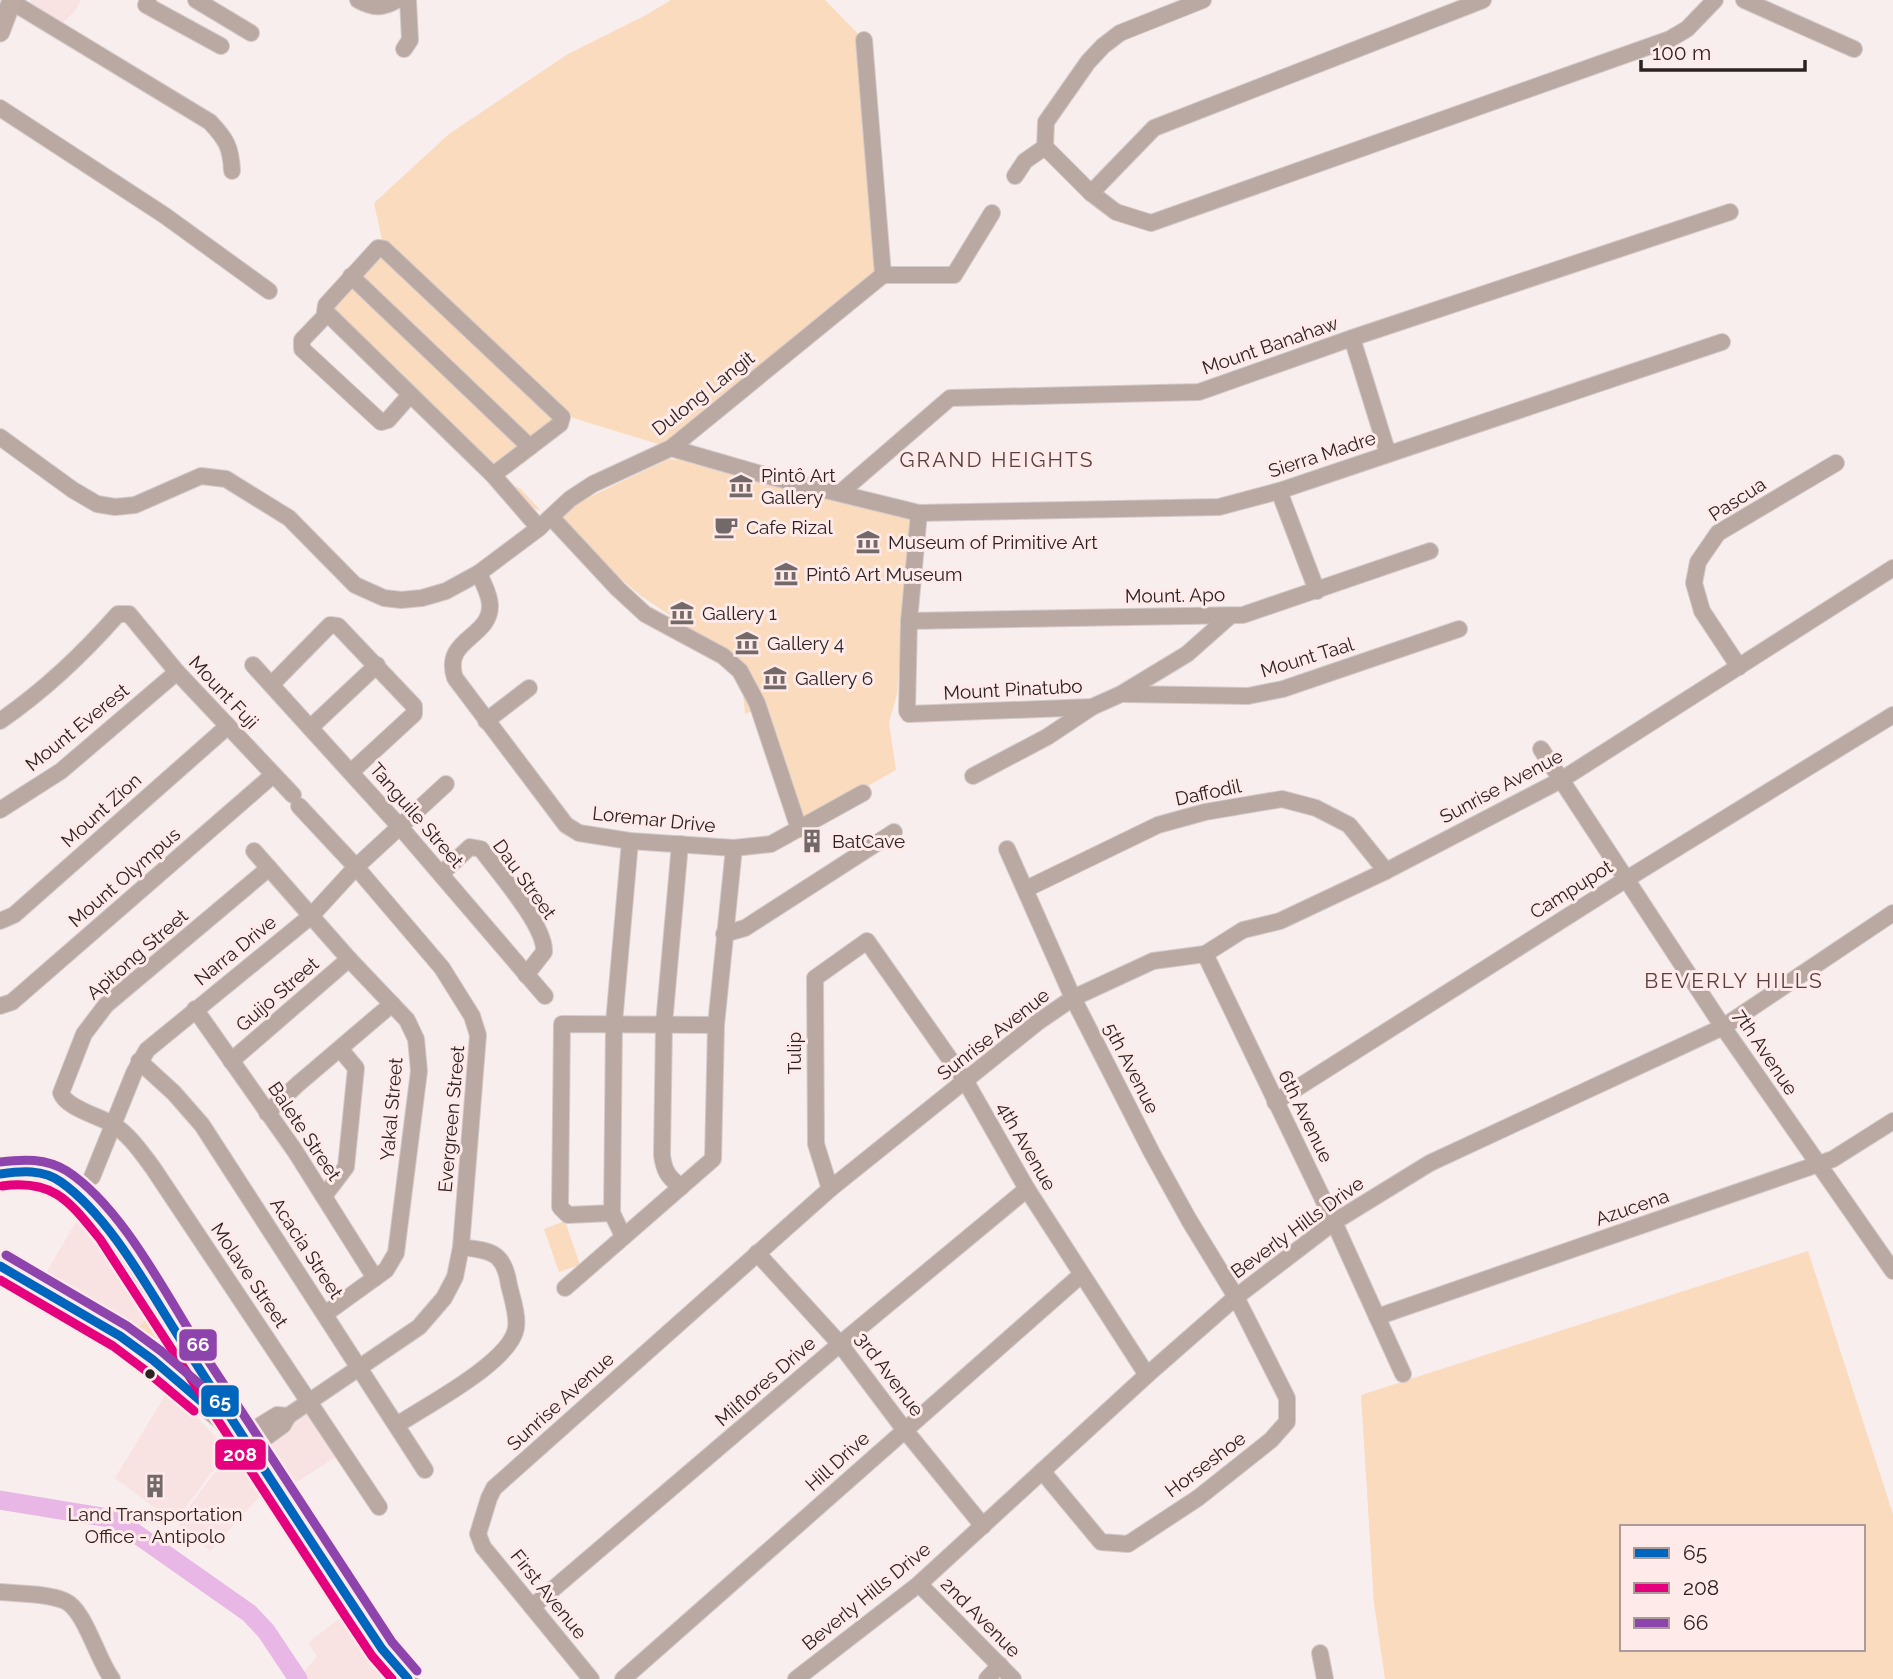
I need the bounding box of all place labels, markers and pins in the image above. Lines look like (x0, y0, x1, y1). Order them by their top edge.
place label: Pintô Art Gallery (761, 464, 836, 508)
museum icon: Pintô Art Gallery (727, 472, 755, 500)
cafe icon: Cafe Rizal (712, 513, 740, 541)
place label: Cafe Rizal (746, 516, 833, 538)
museum icon: Museum of Primitive Art (854, 528, 882, 556)
place label: Museum of Primitive Art (888, 531, 1098, 553)
museum icon: Pintô Art Museum (772, 560, 800, 588)
place label: Pintô Art Museum (806, 563, 962, 585)
museum icon: Gallery 1 (668, 599, 696, 627)
place label: Gallery 1 (702, 602, 777, 624)
museum icon: Gallery 4 (733, 629, 761, 657)
place label: Gallery 4 (767, 632, 844, 654)
museum icon: Gallery 6 (761, 664, 789, 692)
place label: Gallery 6 (795, 667, 873, 689)
building icon: BatCave (798, 827, 826, 855)
place label: BatCave (832, 830, 905, 852)
unlabelled marker (143, 1367, 157, 1381)
building icon: Land Transportation Office - Antipolo (141, 1472, 169, 1500)
place label: Land Transportation Office - Antipolo (68, 1503, 242, 1547)

